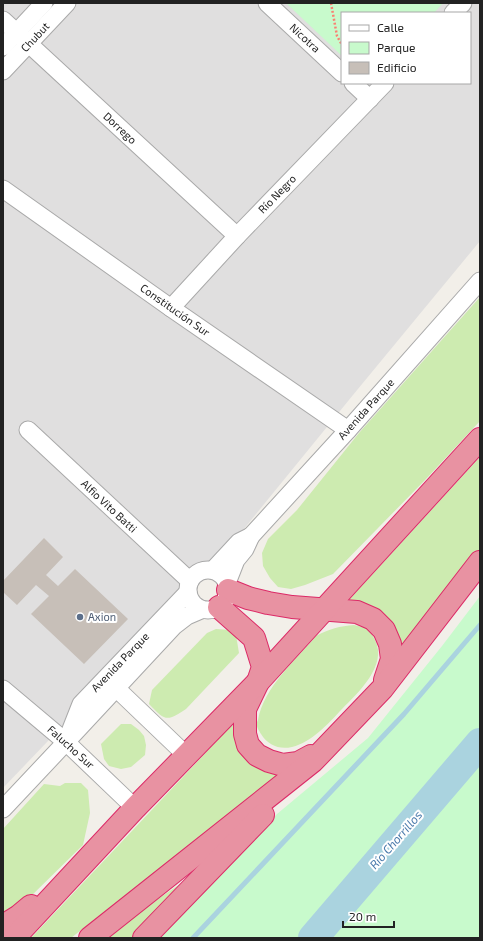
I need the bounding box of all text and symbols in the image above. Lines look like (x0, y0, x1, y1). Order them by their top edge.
legend (341, 12, 471, 84)
street label: Chubut (18, 19, 52, 54)
street label: Nicotra (288, 20, 323, 55)
text: Calle (377, 20, 404, 34)
text: Parque (377, 40, 415, 54)
text: Edificio (377, 60, 417, 74)
street label: Dorrego (101, 109, 140, 146)
street label: Río Negro (255, 172, 298, 216)
street label: Constitución Sur (138, 281, 213, 339)
street label: Avenida Parque (335, 375, 396, 442)
street label: Alfio Vito Batti (79, 477, 140, 535)
place label: Axion (88, 610, 116, 623)
marker: Axion (75, 612, 85, 622)
street label: Avenida Parque (88, 629, 151, 694)
street label: Falucho Sur (45, 722, 98, 771)
water label: Río Chorrillos (366, 807, 424, 871)
scale bar (343, 903, 394, 929)
text: 20 m (349, 909, 376, 923)

